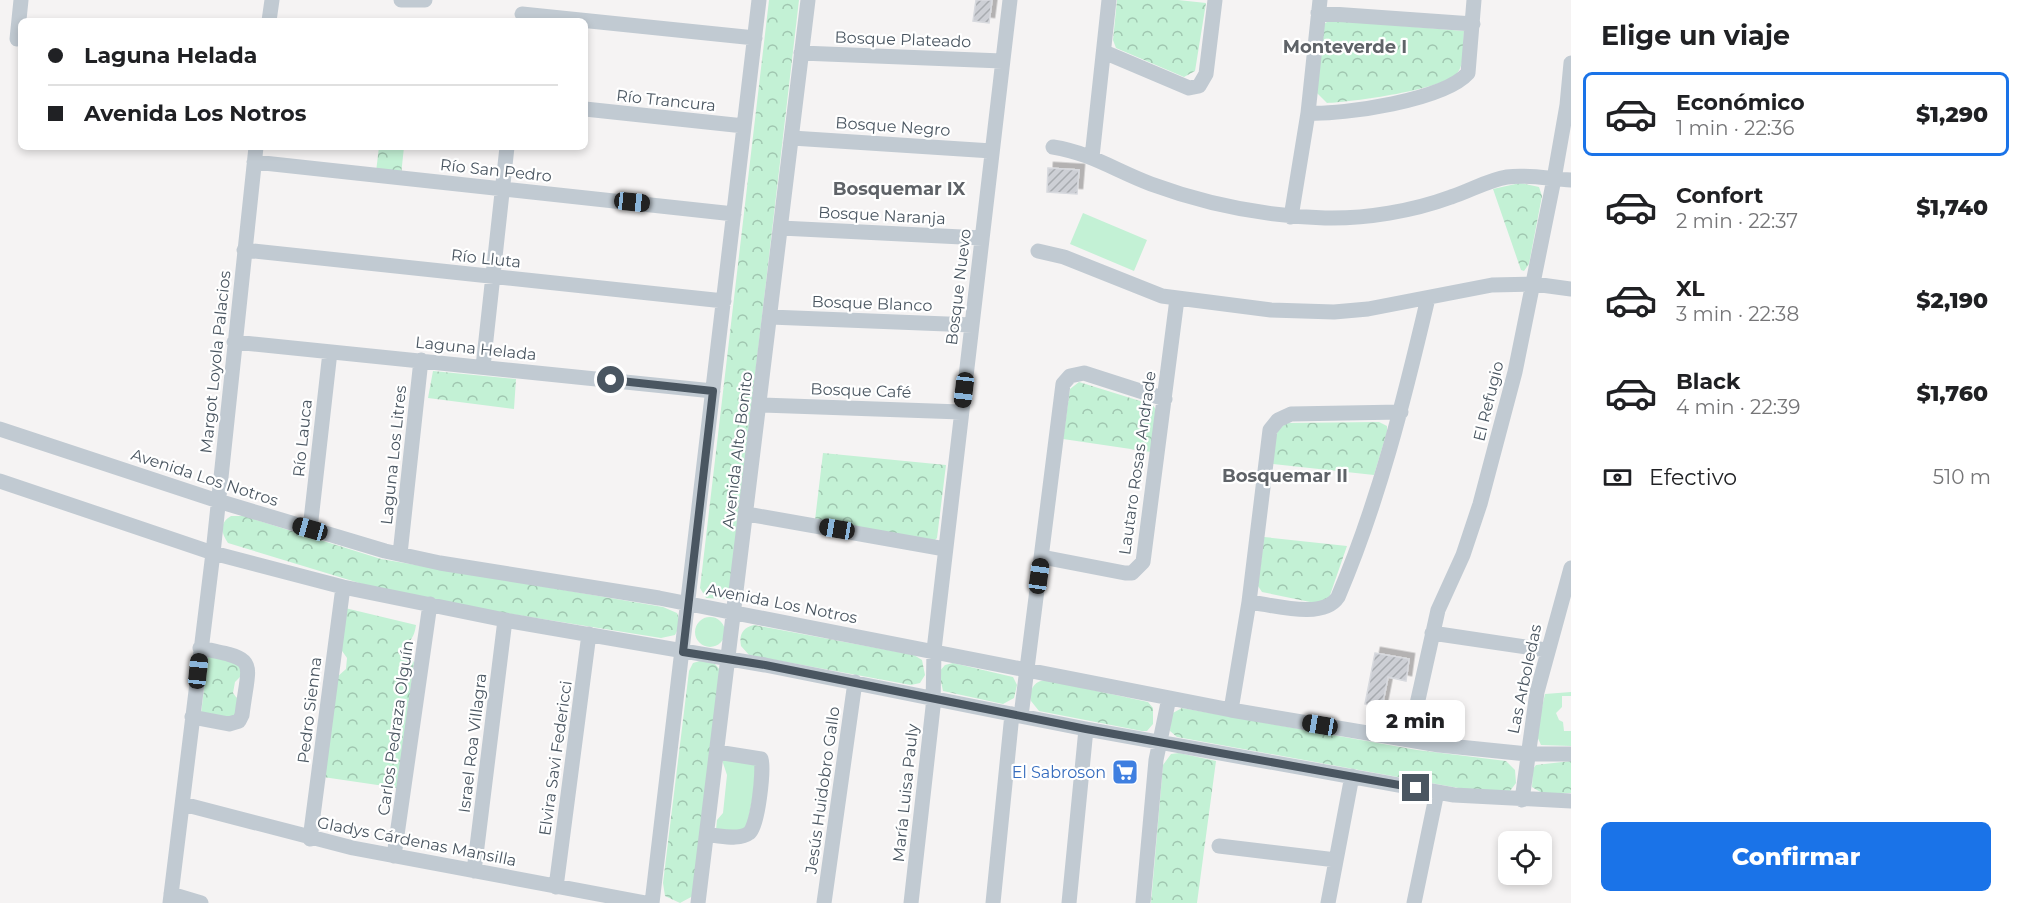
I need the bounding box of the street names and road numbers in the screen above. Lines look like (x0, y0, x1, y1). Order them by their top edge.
street label: Bosque Plateado (834, 28, 972, 51)
street label: Río Trancura (615, 86, 717, 115)
street label: Bosque Negro (835, 113, 951, 140)
street label: Río San Pedro (439, 155, 553, 186)
street label: Bosque Naranja (818, 203, 946, 228)
street label: Bosque Nuevo (942, 228, 975, 346)
street label: Río Lluta (450, 245, 522, 272)
street label: Margot Loyola Palacios (196, 270, 235, 454)
street label: Bosque Blanco (811, 292, 933, 315)
street label: Laguna Helada (414, 333, 537, 364)
street label: El Refugio (1469, 359, 1508, 443)
street label: Avenida Alto Bonito (718, 370, 757, 530)
street label: Lautaro Rosas Andrade (1115, 370, 1160, 556)
street label: Bosque Café (810, 379, 912, 402)
street label: Laguna Los Litres (377, 384, 410, 526)
street label: Río Lauca (289, 398, 316, 478)
street label: Avenida Los Notros (129, 445, 281, 510)
street label: Avenida Los Notros (705, 580, 859, 628)
street label: Las Arboledas (1504, 622, 1545, 736)
street label: Carlos Pedraza Olguín (374, 639, 417, 817)
street label: Pedro Sienna (294, 656, 325, 764)
street label: Israel Roa Villagra (455, 672, 490, 814)
street label: Elvira Savi Federicci (535, 679, 576, 837)
street label: Jesús Huidobro Gallo (801, 705, 844, 876)
street label: María Luisa Pauly (889, 723, 922, 863)
street label: Gladys Cárdenas Mansilla (316, 813, 518, 870)

